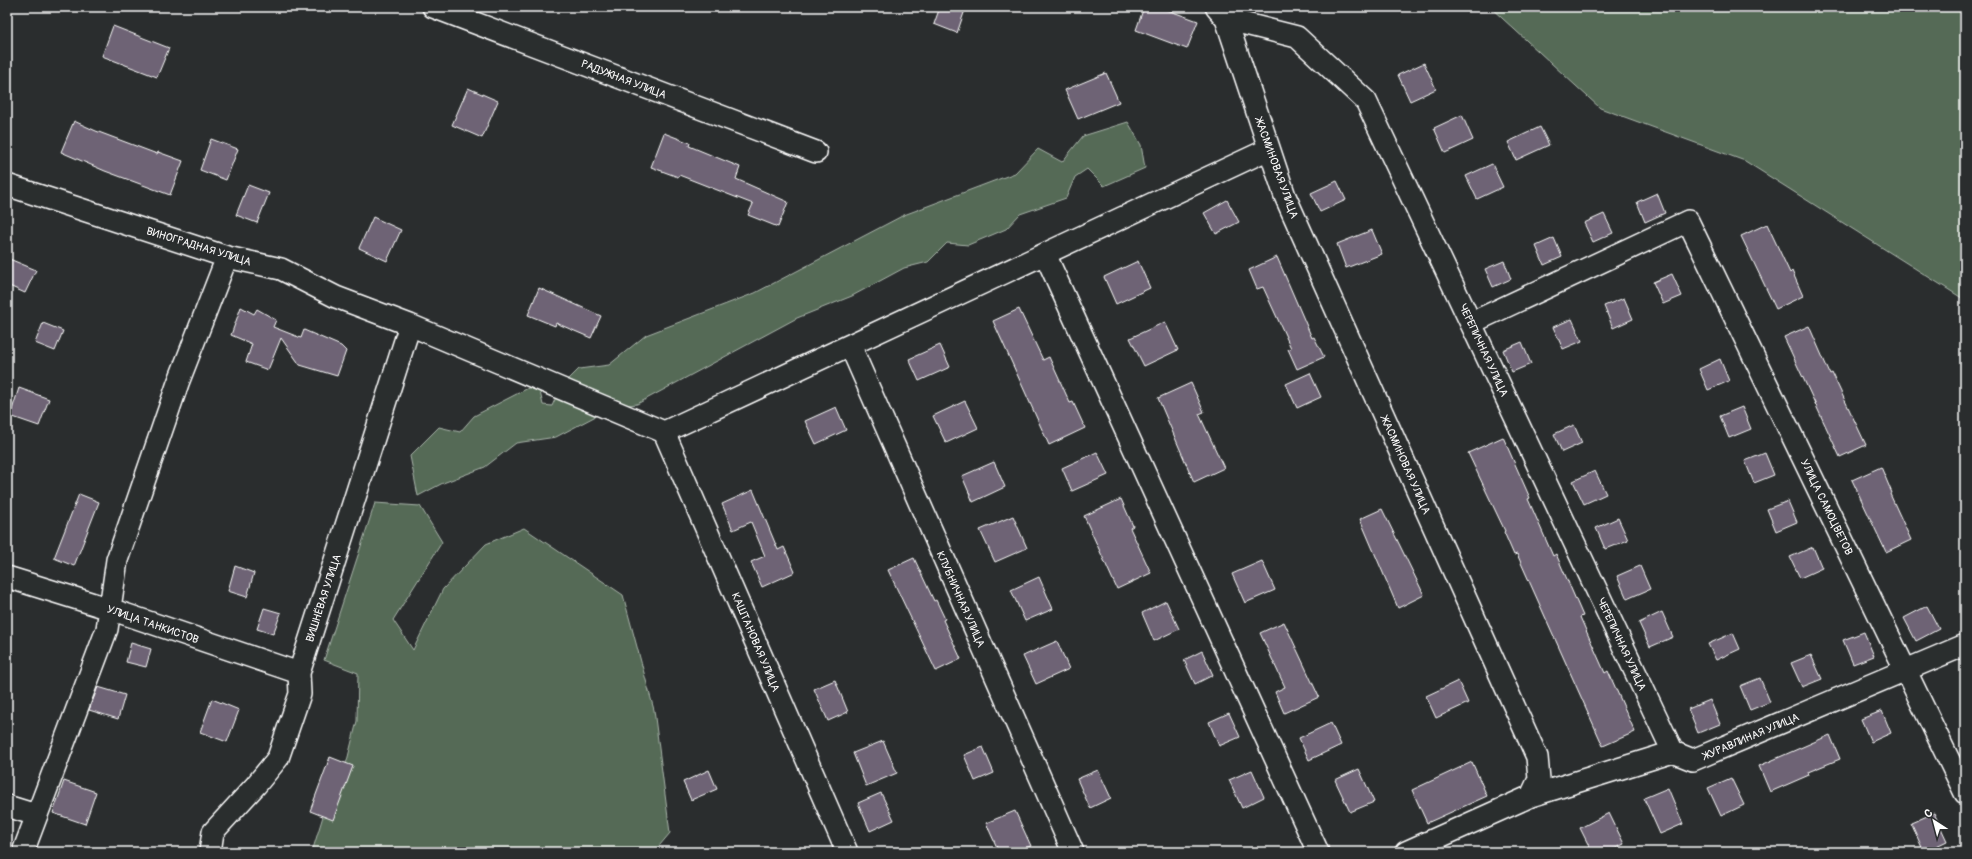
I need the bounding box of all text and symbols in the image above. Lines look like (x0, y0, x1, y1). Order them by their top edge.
street label: РАДУЖНАЯ УЛИЦА (579, 57, 668, 102)
street label: ЖАСМИНОВАЯ УЛИЦА (1252, 114, 1301, 220)
street label: ВИНОГРАДНАЯ УЛИЦА (145, 224, 253, 269)
street label: ЧЕРЕПИЧНАЯ УЛИЦА (1456, 302, 1511, 399)
street label: ЖАСМИНОВАЯ УЛИЦА (1377, 412, 1433, 516)
street label: УЛИЦА САМОЦВЕТОВ (1798, 457, 1855, 557)
street label: КЛУБНИЧНАЯ УЛИЦА (933, 549, 988, 649)
street label: ВИШНЁВАЯ УЛИЦА (303, 553, 344, 644)
street label: КАШТАНОВАЯ УЛИЦА (729, 591, 782, 694)
street label: ЧЕРЕПИЧНАЯ УЛИЦА (1594, 596, 1649, 693)
street label: УЛИЦА ТАНКИСТОВ (105, 603, 201, 646)
street label: ЖУРАВЛИНАЯ УЛИЦА (1699, 710, 1801, 763)
north arrow (1914, 801, 1954, 841)
text: С (1922, 806, 1935, 821)

